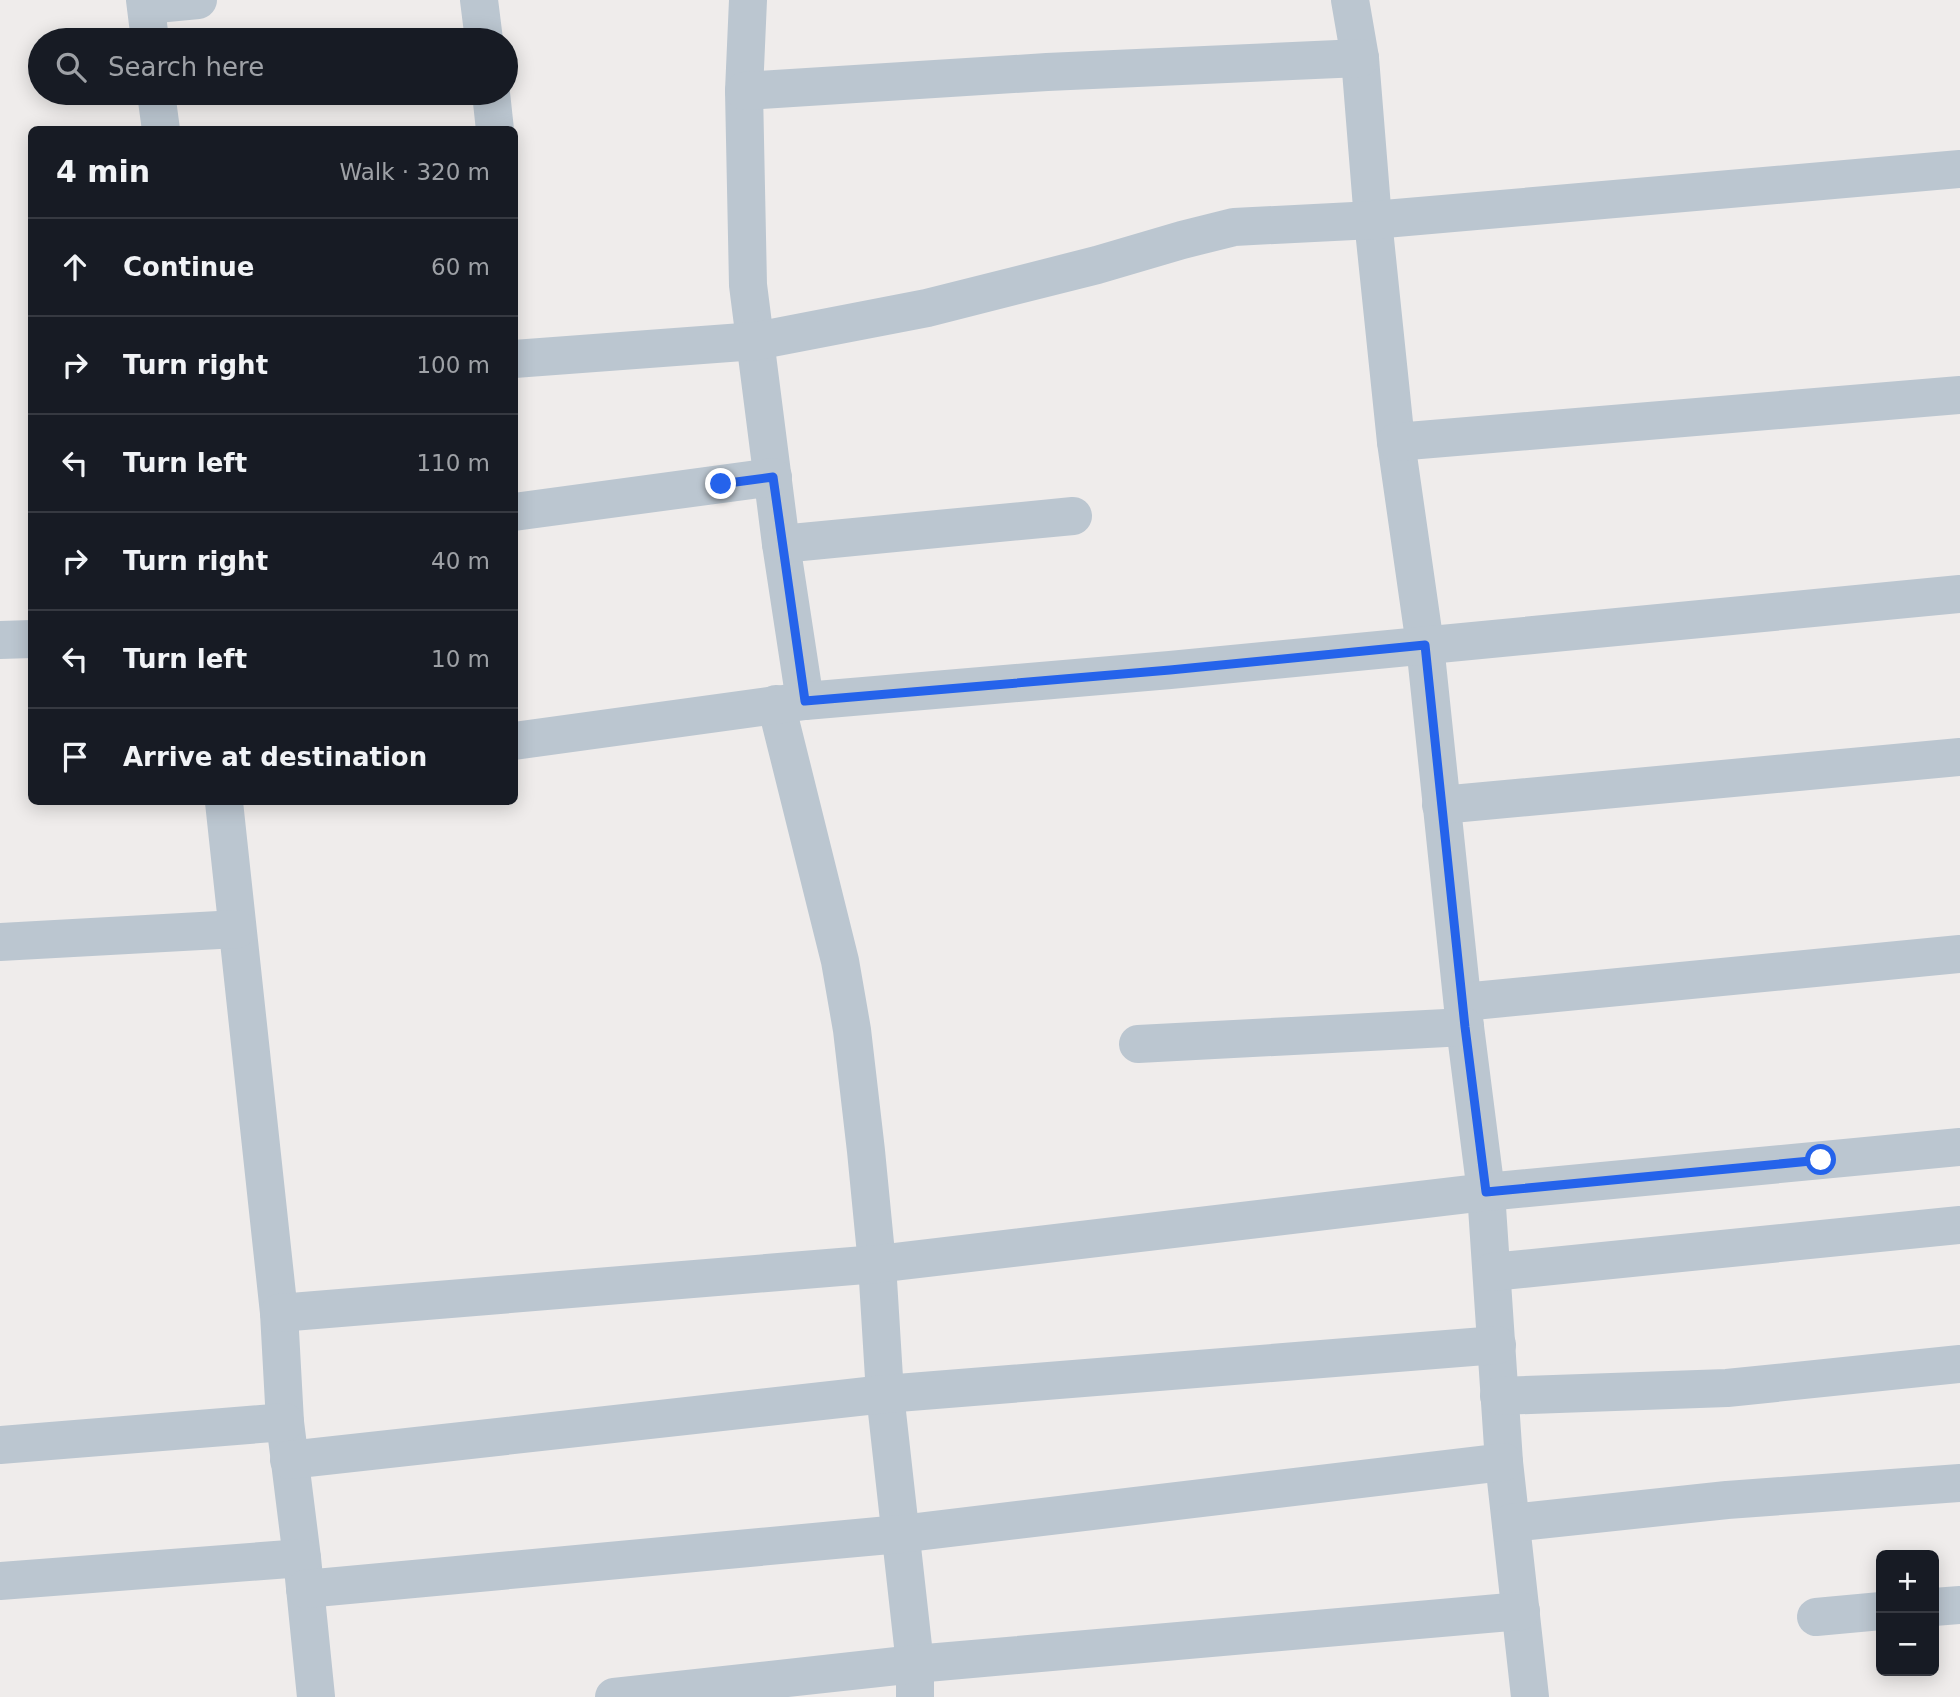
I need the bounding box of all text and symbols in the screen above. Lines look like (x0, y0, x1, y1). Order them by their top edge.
search box (28, 28, 518, 105)
icon: search (52, 48, 90, 86)
text: Search here (108, 52, 264, 82)
text: 4 min (56, 154, 150, 189)
text: Walk · 320 m (339, 159, 490, 185)
icon: ahead (56, 248, 94, 286)
text: Continue (123, 252, 254, 282)
text: 60 m (431, 254, 490, 280)
icon: right (56, 346, 94, 384)
text: Turn right (123, 350, 268, 380)
text: 100 m (416, 352, 490, 378)
icon: left (56, 444, 94, 482)
text: Turn left (123, 448, 247, 478)
text: 110 m (416, 450, 490, 476)
route end (705, 468, 736, 499)
icon: right (56, 542, 94, 580)
text: Turn right (123, 546, 268, 576)
text: 40 m (431, 548, 490, 574)
icon: left (56, 640, 94, 678)
text: Turn left (123, 644, 247, 674)
text: 10 m (431, 646, 490, 672)
icon: arrive (56, 738, 94, 776)
text: Arrive at destination (123, 742, 427, 772)
route start (1805, 1144, 1836, 1175)
map controls (1876, 1550, 1939, 1676)
button: + (1876, 1550, 1939, 1613)
button: − (1876, 1613, 1939, 1676)

